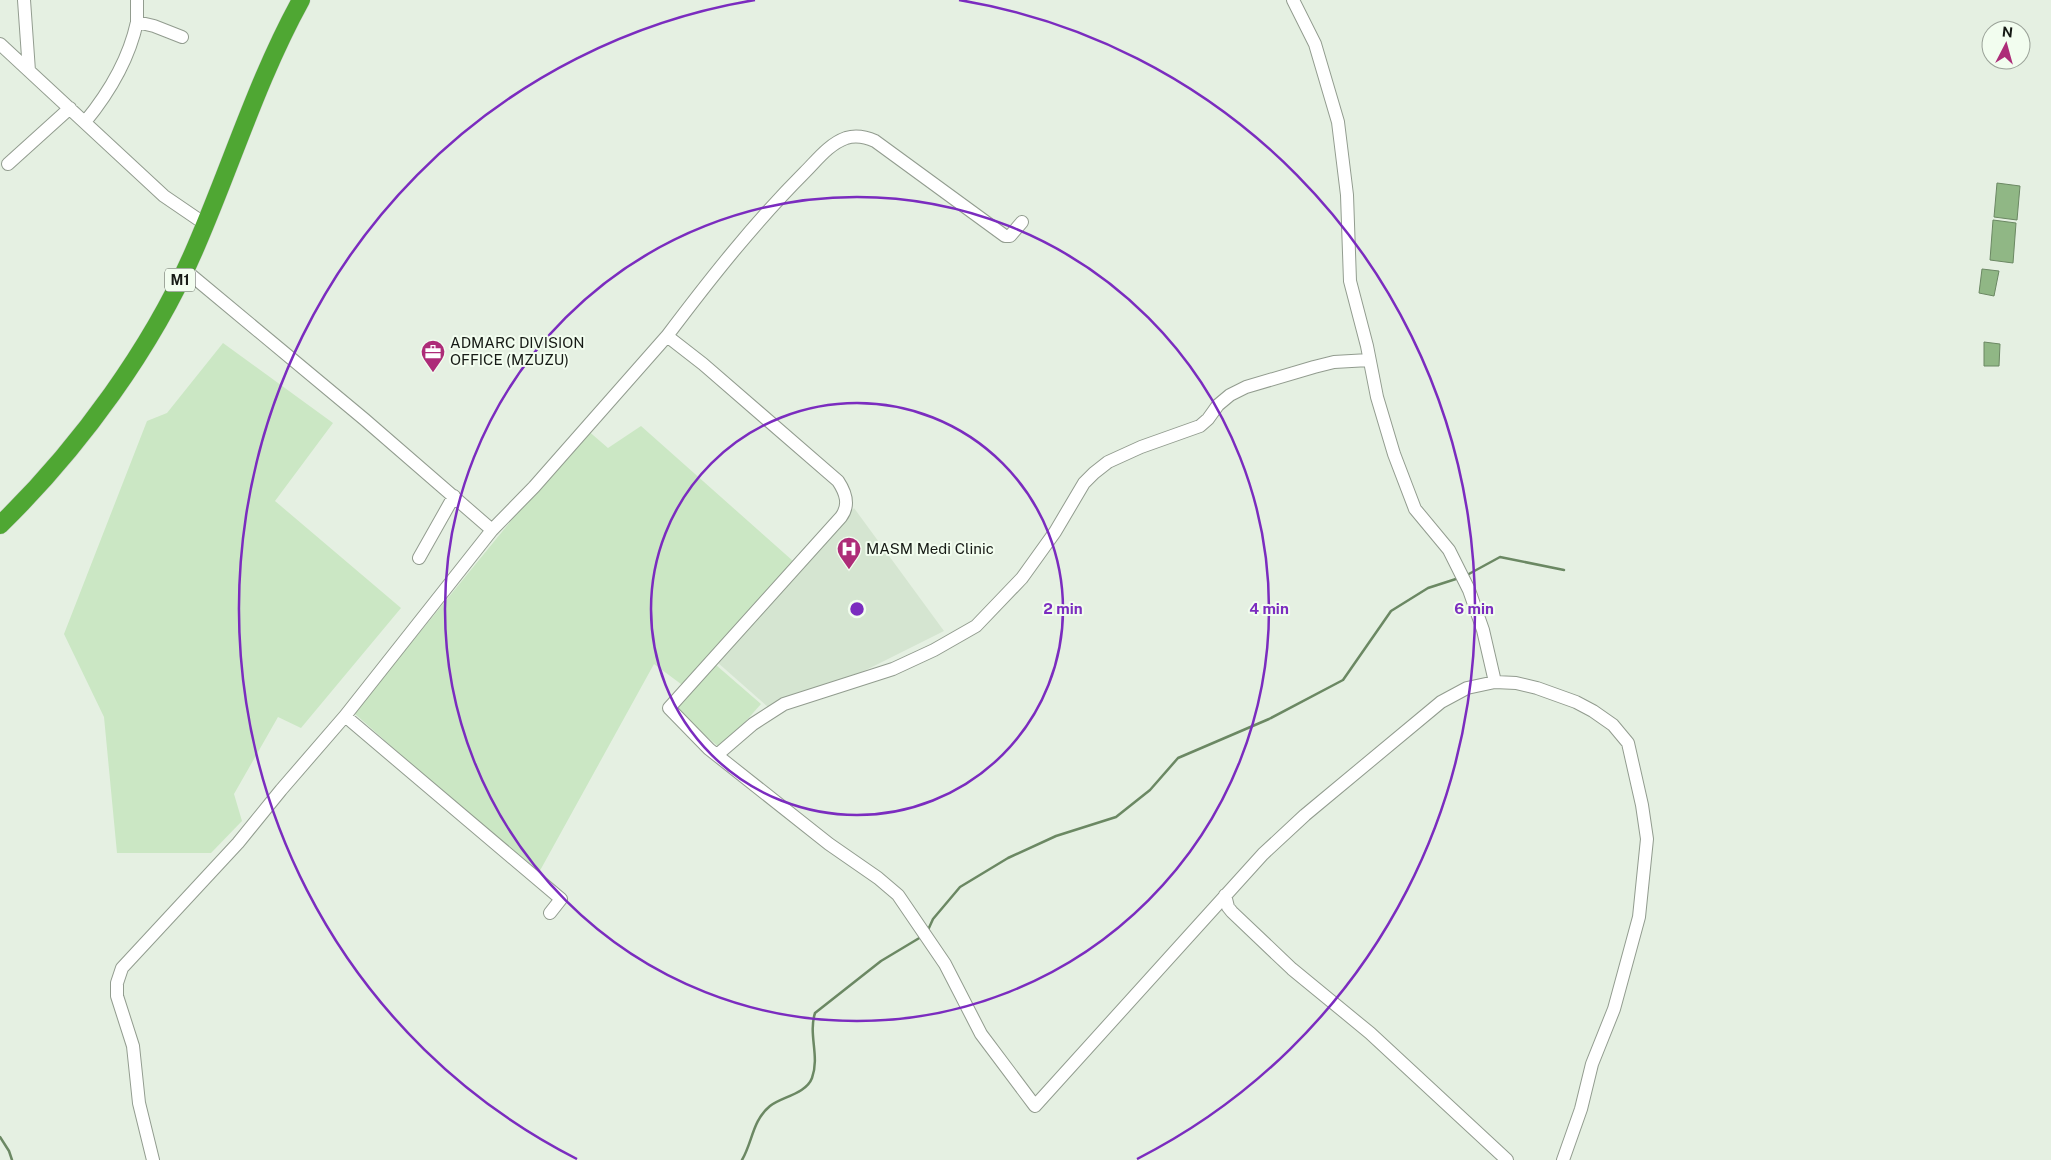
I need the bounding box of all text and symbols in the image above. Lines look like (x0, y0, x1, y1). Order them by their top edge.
north arrow (1981, 20, 2031, 70)
text: N (2001, 24, 2014, 41)
road number: M1 (165, 268, 195, 292)
place label: ADMARC DIVISION OFFICE (MZUZU) (450, 334, 585, 368)
office icon: ADMARC DIVISION OFFICE (MZUZU) (420, 339, 446, 373)
hospital icon: MASM Medi Clinic (836, 536, 862, 570)
place label: MASM Medi Clinic (866, 540, 994, 557)
centre of rings (848, 600, 866, 618)
text: 2 min (1043, 600, 1083, 617)
text: 4 min (1249, 600, 1289, 617)
text: 6 min (1454, 600, 1494, 617)

